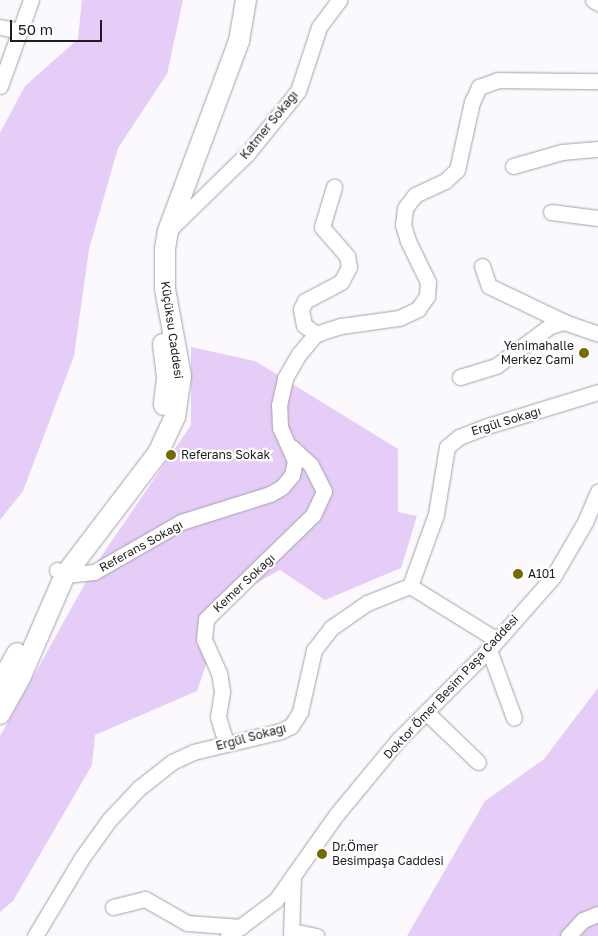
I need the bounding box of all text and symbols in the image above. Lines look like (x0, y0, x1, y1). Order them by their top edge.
scale bar (12, 10, 105, 42)
text: 50 m (18, 20, 53, 38)
street label: Katmer Sokağı (237, 88, 301, 162)
street label: Küçüksu Caddesi (158, 280, 186, 380)
place label: Yenimahalle Merkez Cami (501, 339, 574, 367)
marker: Yenimahalle Merkez Cami (578, 347, 590, 359)
street label: Ergül Sokağı (469, 404, 543, 438)
place label: Referans Sokak (181, 448, 270, 462)
marker: Referans Sokak (165, 449, 177, 461)
street label: Referans Sokağı (97, 517, 185, 575)
street label: Kemer Sokağı (210, 551, 278, 615)
place label: A101 (528, 567, 555, 581)
marker: A101 (512, 568, 524, 580)
street label: Doktor Ömer Besim Paşa Caddesi (380, 612, 522, 762)
street label: Ergül Sokağı (214, 721, 288, 753)
place label: Dr.Ömer Besimpaşa Caddesi (332, 840, 444, 868)
marker: Dr.Ömer Besimpaşa Caddesi (316, 848, 328, 860)

